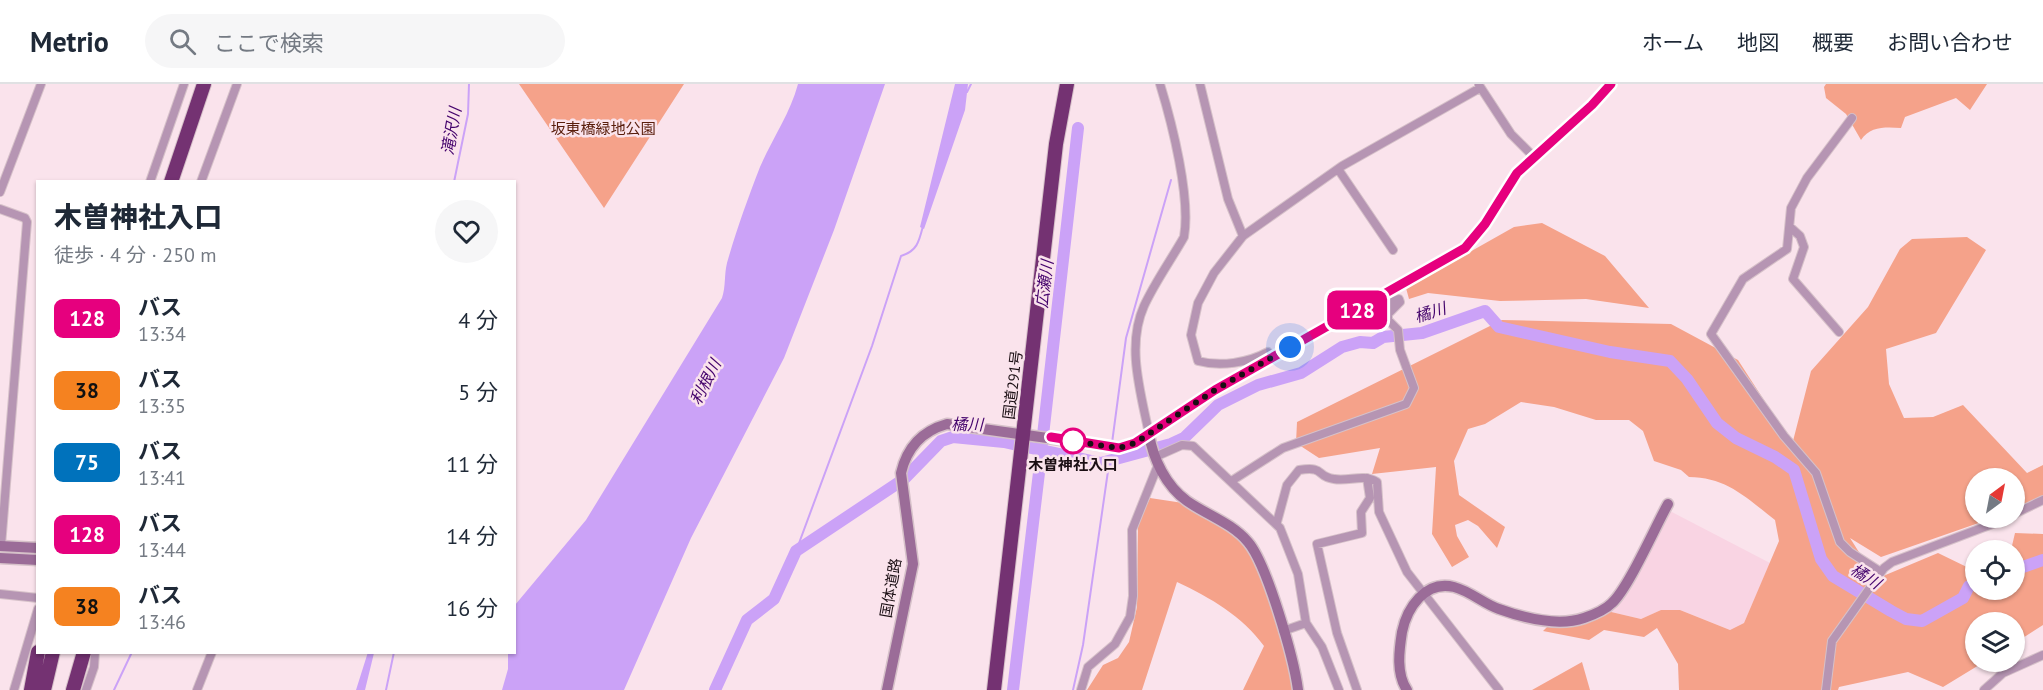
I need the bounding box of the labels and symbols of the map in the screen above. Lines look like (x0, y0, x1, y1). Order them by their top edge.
water label: 滝沢川 (437, 104, 465, 156)
park label: 坂東橋緑地公園 (550, 119, 656, 138)
water label: 広瀬川 (1031, 257, 1057, 309)
line badge: 128 (1322, 290, 1392, 330)
water label: 橘川 (1412, 297, 1450, 326)
your location (1275, 332, 1305, 362)
street label: 国道291号 (999, 349, 1026, 421)
water label: 利根川 (685, 354, 726, 408)
water label: 橘川 (951, 414, 985, 434)
marker: 木曽神社入口 (1060, 428, 1086, 454)
place label: 木曽神社入口 (1028, 455, 1118, 474)
north arrow (1965, 468, 2025, 528)
street label: 国体道路 (876, 557, 905, 619)
water label: 橘川 (1847, 559, 1887, 594)

